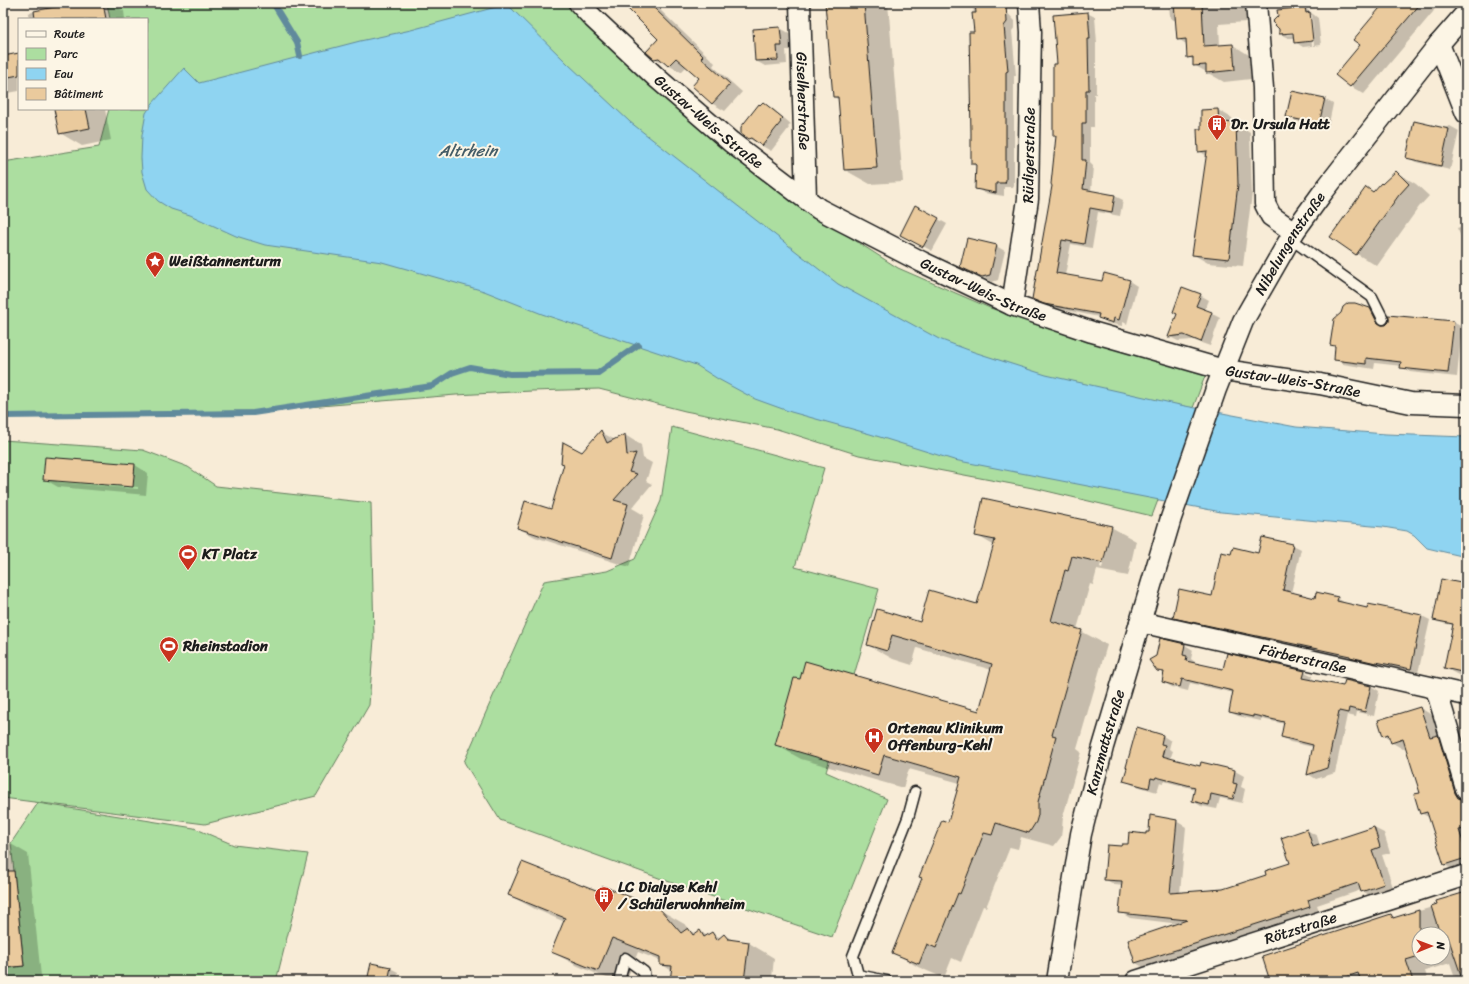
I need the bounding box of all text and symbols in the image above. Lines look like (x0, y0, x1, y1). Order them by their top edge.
legend (18, 18, 148, 110)
text: Route (54, 23, 85, 45)
text: Parc (54, 43, 78, 65)
street label: Giselherstraße (789, 51, 818, 151)
text: Eau (54, 63, 74, 85)
street label: Gustav-Weis-Straße (648, 68, 769, 175)
text: Bâtiment (54, 83, 103, 105)
street label: Rüdigerstraße (1015, 107, 1043, 203)
place label: Dr. Ursula Hatt (1231, 111, 1330, 137)
building icon: Dr. Ursula Hatt (1206, 113, 1228, 141)
water label: Altrhein (438, 136, 499, 165)
street label: Nibelungenstraße (1247, 186, 1332, 300)
place label: Weißtannenturm (169, 248, 282, 274)
place icon: Weißtannenturm (144, 250, 166, 278)
street label: Gustav-Weis-Straße (916, 250, 1050, 329)
street label: Gustav-Weis-Straße (1224, 357, 1363, 405)
place label: KT Platz (201, 541, 258, 567)
sports icon: KT Platz (177, 543, 199, 571)
place label: Rheinstadion (182, 633, 269, 659)
sports icon: Rheinstadion (158, 635, 180, 663)
street label: Färberstraße (1257, 636, 1349, 681)
street label: Kanzmattstraße (1078, 686, 1133, 798)
place label: Ortenau Klinikum Offenburg-Kehl (887, 715, 1004, 758)
hospital icon: Ortenau Klinikum Offenburg-Kehl (863, 726, 885, 754)
place label: LC Dialyse Kehl / Schülerwohnheim (617, 874, 745, 917)
building icon: LC Dialyse Kehl / Schülerwohnheim (593, 885, 615, 913)
street label: Rötzstraße (1261, 904, 1341, 952)
north arrow (1411, 926, 1451, 966)
text: N (1431, 941, 1450, 950)

